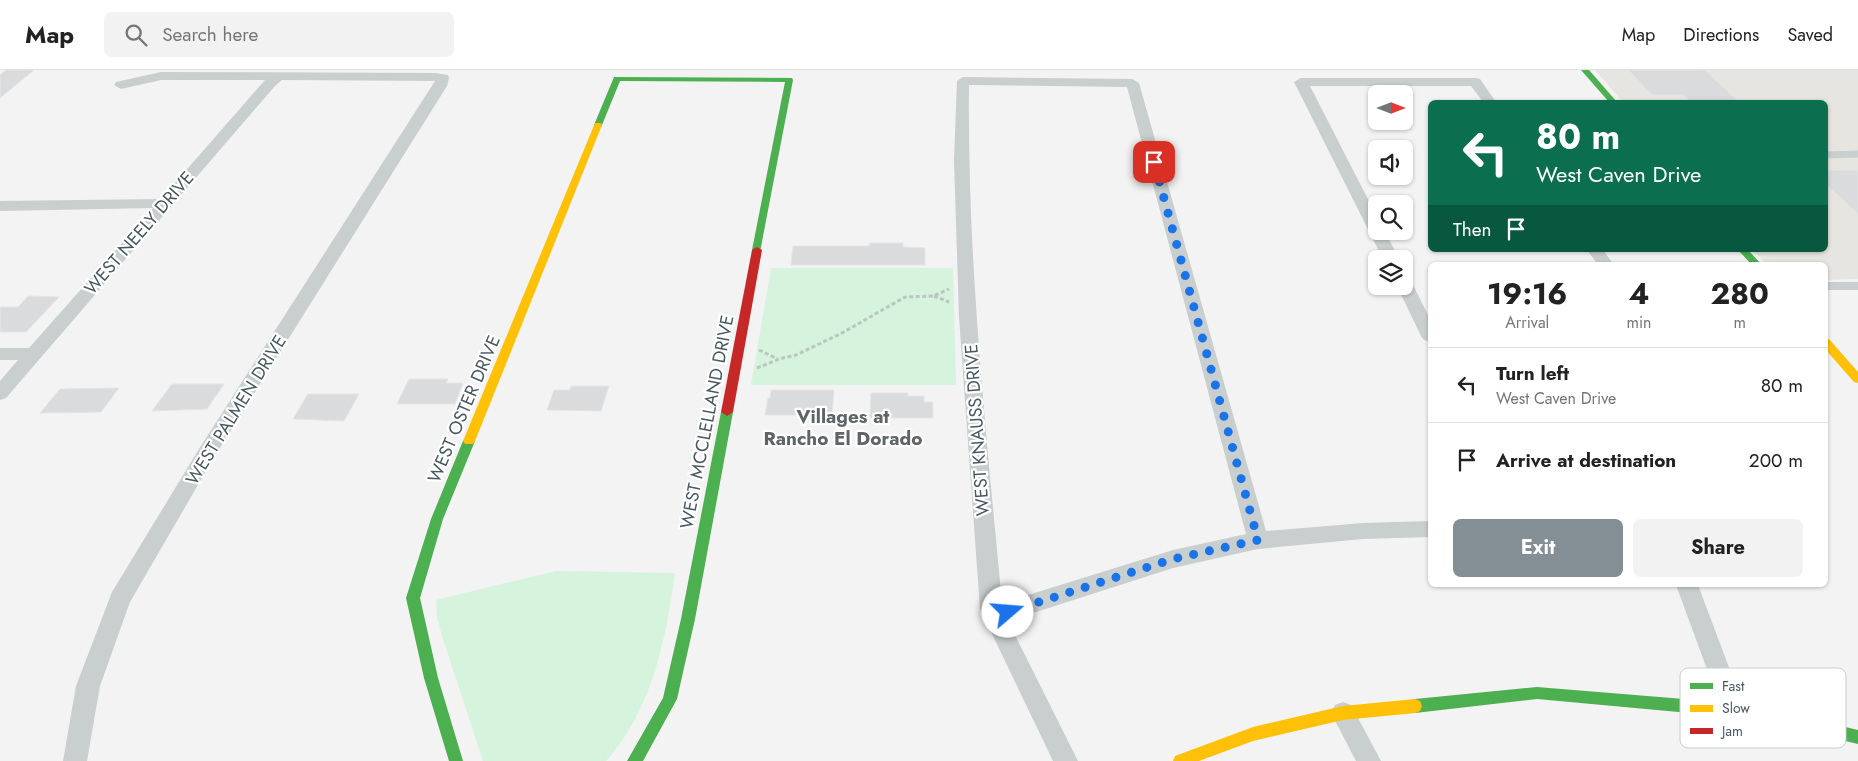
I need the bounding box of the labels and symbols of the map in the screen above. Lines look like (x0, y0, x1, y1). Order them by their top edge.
north arrow (1368, 85, 1412, 130)
pin (1133, 141, 1175, 183)
street label: WEST NEELY DRIVE (78, 166, 200, 300)
street label: WEST MCCLELLAND DRIVE (674, 313, 740, 531)
street label: WEST PALMEN DRIVE (179, 330, 293, 490)
street label: WEST OSTER DRIVE (421, 331, 507, 487)
street label: WEST KNAUSS DRIVE (958, 343, 996, 517)
district label: Villages at Rancho El Dorado (764, 403, 922, 452)
position arrow (981, 585, 1033, 637)
legend (1680, 668, 1846, 748)
text: Fast (1722, 676, 1745, 696)
text: Slow (1722, 698, 1750, 718)
text: Jam (1720, 721, 1743, 741)

